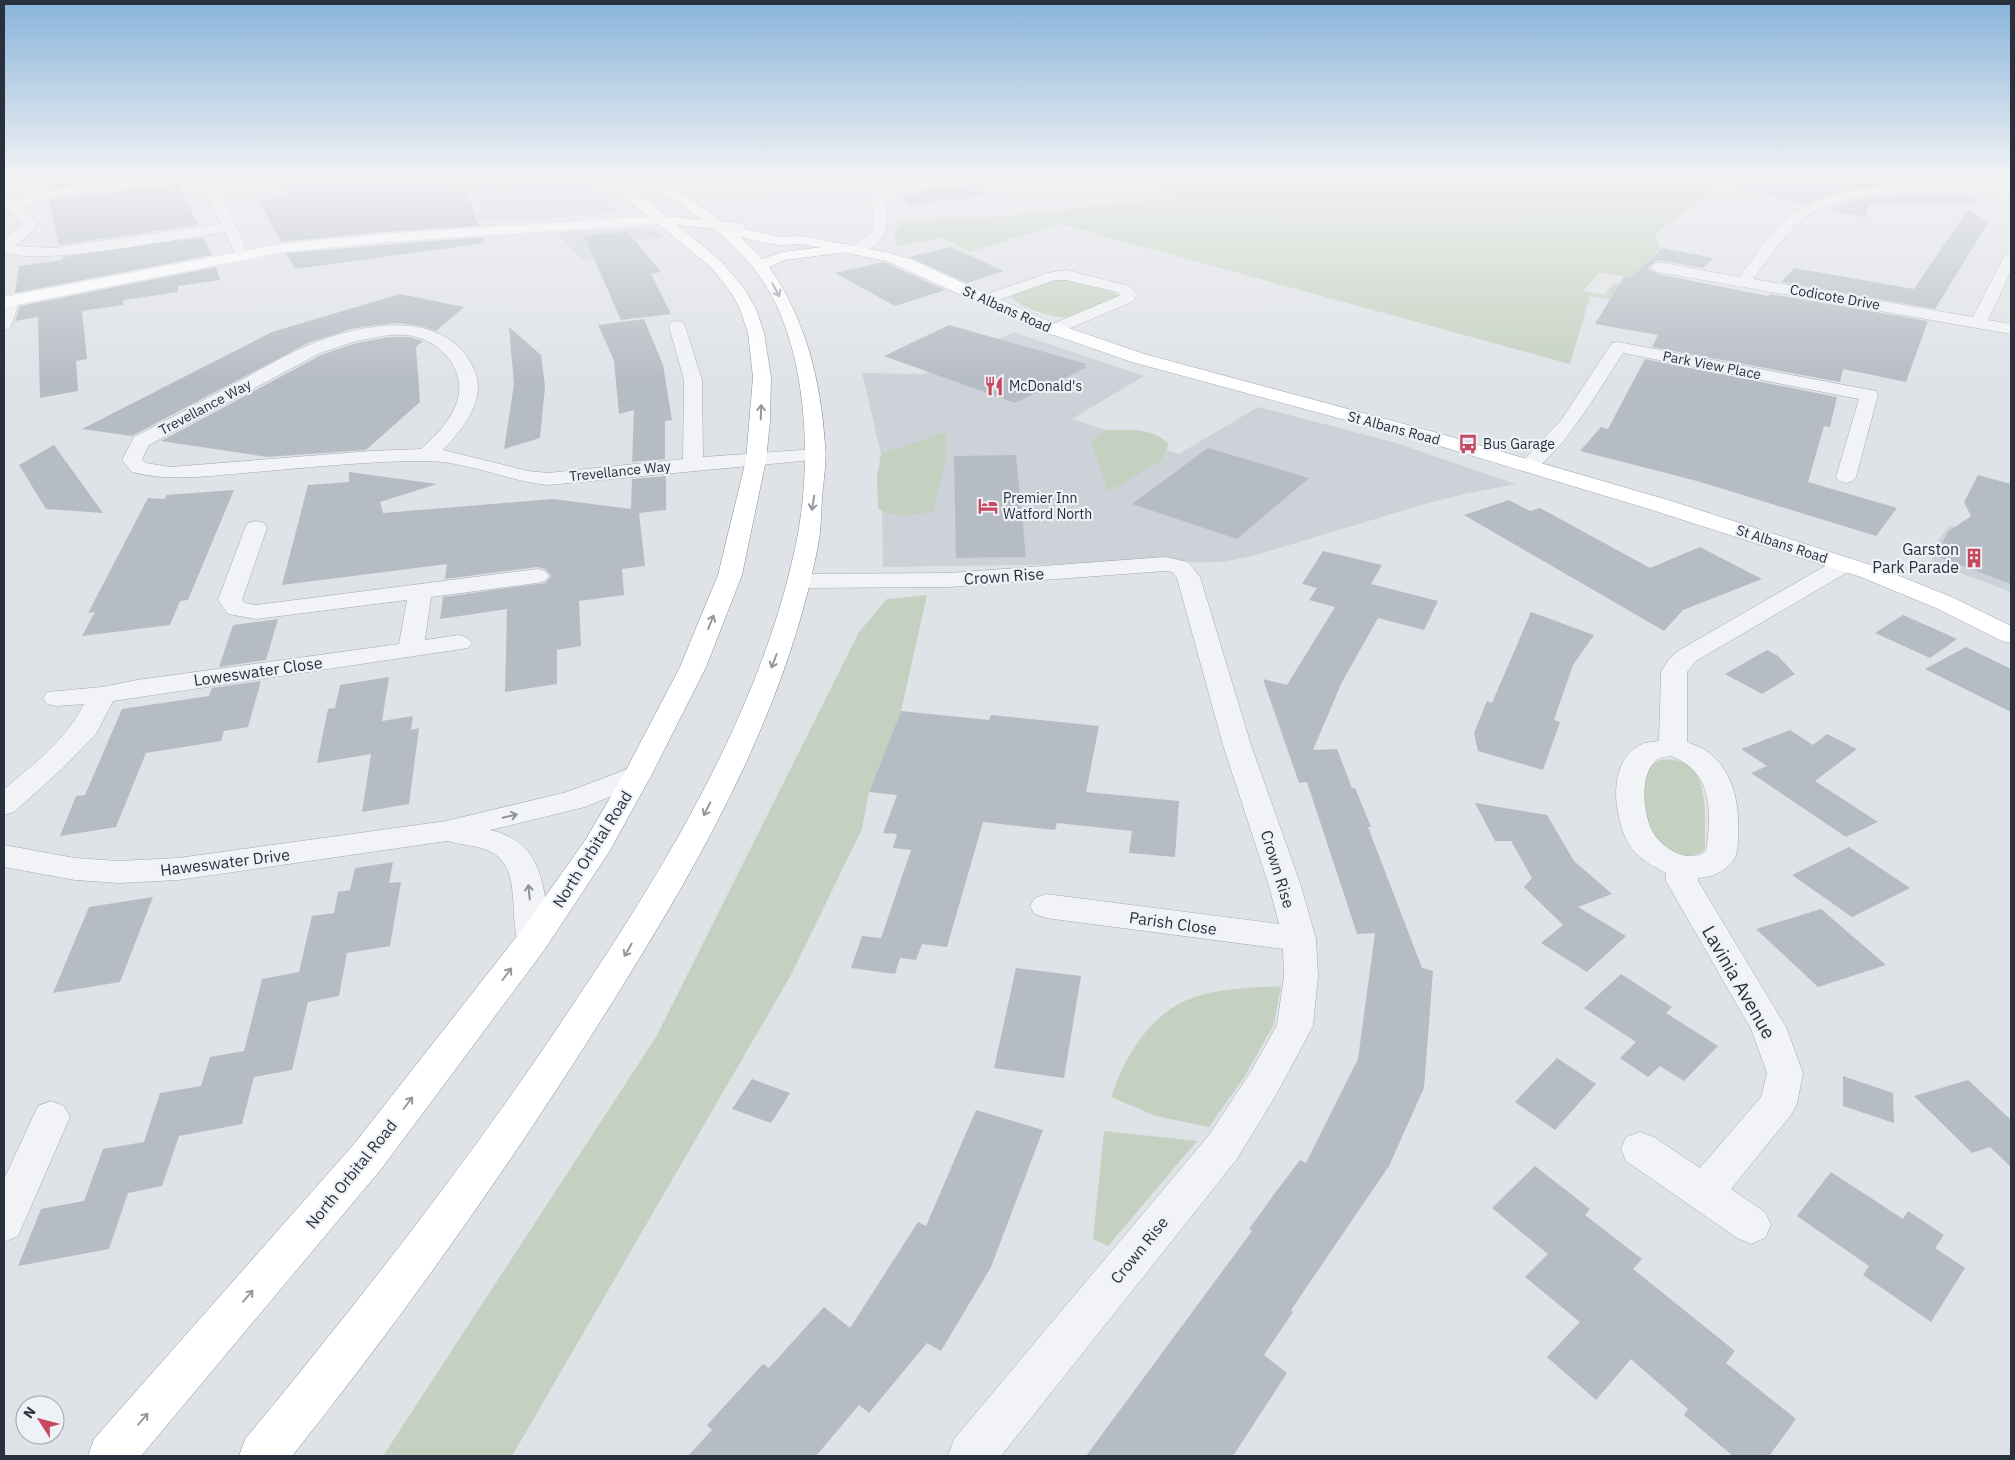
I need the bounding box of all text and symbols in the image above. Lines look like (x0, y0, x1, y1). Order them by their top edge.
street label: Codicote Drive (1788, 280, 1882, 314)
street label: St Albans Road (960, 281, 1054, 337)
one-way arrow (771, 282, 781, 297)
street label: Park View Place (1661, 347, 1763, 383)
street label: Trevellance Way (156, 375, 254, 439)
restaurant icon: McDonald's (983, 375, 1005, 397)
place label: McDonald's (1009, 377, 1082, 395)
one-way arrow (756, 404, 765, 420)
street label: St Albans Road (1346, 407, 1442, 449)
bus stop icon: Bus Garage (1457, 433, 1479, 455)
place label: Bus Garage (1483, 435, 1555, 453)
street label: Trevellance Way (568, 457, 672, 485)
place label: Premier Inn Watford North (1003, 489, 1092, 523)
one-way arrow (807, 495, 817, 511)
hotel icon: Premier Inn Watford North (977, 495, 999, 517)
street label: St Albans Road (1734, 521, 1830, 567)
place label: Garston Park Parade (1872, 539, 1959, 577)
building icon: Garston Park Parade (1963, 547, 1985, 569)
street label: Crown Rise (963, 563, 1045, 589)
one-way arrow (707, 615, 717, 630)
street label: Loweswater Close (192, 652, 324, 690)
one-way arrow (769, 652, 778, 668)
street label: North Orbital Road (548, 787, 636, 911)
one-way arrow (702, 801, 711, 816)
one-way arrow (502, 811, 518, 820)
street label: Crown Rise (1257, 828, 1299, 911)
street label: Haweswater Drive (159, 844, 291, 880)
one-way arrow (524, 884, 534, 900)
street label: Parish Close (1128, 907, 1218, 939)
street label: Lavinia Avenue (1697, 921, 1781, 1043)
one-way arrow (623, 943, 633, 958)
one-way arrow (501, 968, 512, 981)
one-way arrow (402, 1097, 413, 1110)
street label: North Orbital Road (301, 1116, 401, 1232)
street label: Crown Rise (1106, 1212, 1172, 1288)
one-way arrow (243, 1289, 254, 1302)
north arrow (15, 1395, 65, 1445)
text: N (19, 1403, 40, 1422)
one-way arrow (137, 1413, 148, 1426)

